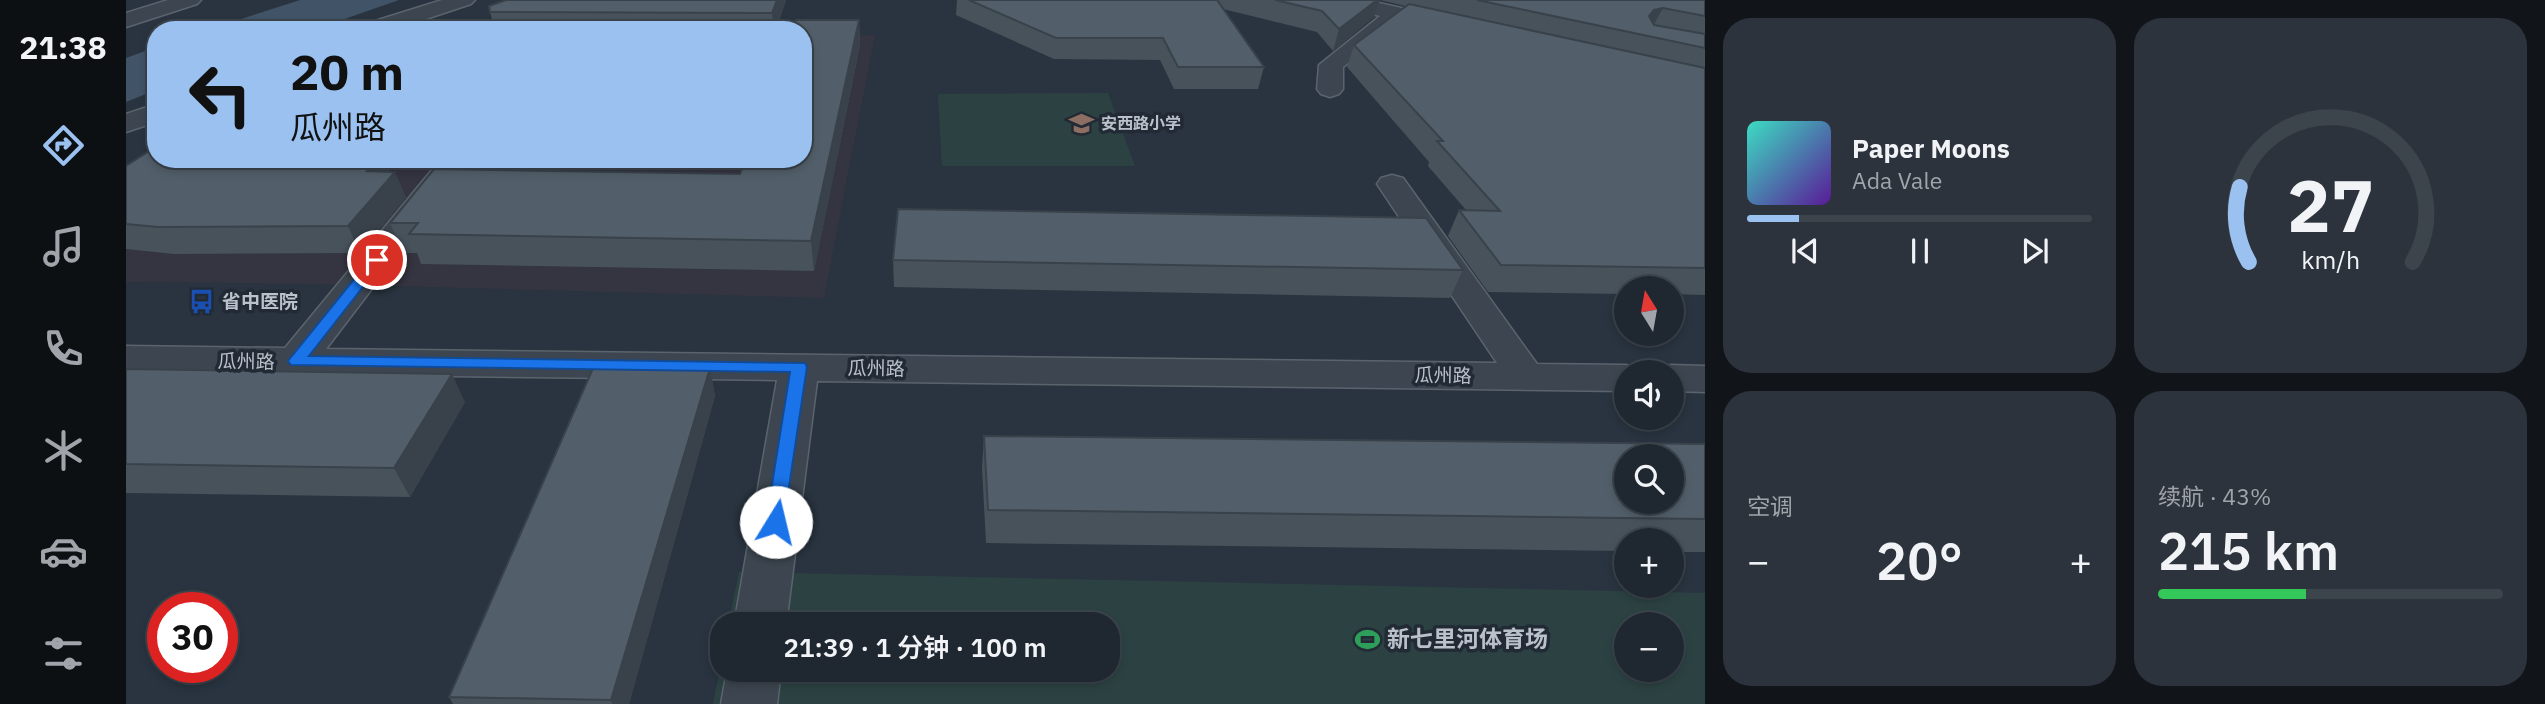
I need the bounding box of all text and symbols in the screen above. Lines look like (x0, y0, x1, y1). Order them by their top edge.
text: 21:38 (19, 26, 107, 68)
text: 20 m (290, 40, 404, 103)
icon: left (175, 49, 266, 140)
text: 瓜州路 (290, 106, 386, 148)
school or university icon: 安西路小学 (1067, 109, 1095, 137)
place label: 安西路小学 (1101, 113, 1181, 133)
icon: directions (39, 121, 88, 170)
text: Paper Moons (1852, 131, 2010, 165)
text: 27 (2287, 157, 2374, 252)
text: Ada Vale (1852, 165, 1942, 195)
icon: music (39, 222, 88, 271)
pin (347, 230, 407, 290)
icon: previous (1786, 232, 1824, 270)
icon: pause (1901, 232, 1939, 270)
icon: next (2016, 232, 2054, 270)
icon: arrive (358, 241, 396, 279)
text: km/h (2301, 243, 2360, 276)
north arrow (1614, 276, 1684, 346)
map controls (1614, 276, 1684, 682)
bus stop icon: 省中医院 (188, 287, 216, 315)
place label: 省中医院 (222, 289, 298, 313)
icon: phone (39, 324, 88, 373)
street label: 瓜州路 (217, 349, 275, 373)
street label: 瓜州路 (847, 356, 905, 380)
button: sound (1614, 360, 1684, 430)
street label: 瓜州路 (1414, 363, 1472, 387)
icon: climate (39, 426, 88, 475)
button: search (1614, 444, 1684, 514)
text: 续航 · 43% (2158, 481, 2271, 511)
position arrow (739, 485, 813, 559)
text: 空调 (1747, 491, 1793, 521)
text: 215 km (2158, 517, 2339, 584)
icon: car (39, 527, 88, 576)
text: 20° (1876, 527, 1963, 594)
button: + (1614, 528, 1684, 598)
text: − (1747, 536, 1770, 585)
text: + (2069, 536, 2092, 585)
speed limit sign: 30 (147, 592, 238, 683)
button: − (1614, 612, 1684, 682)
place label: 新七里河体育场 (1387, 623, 1548, 653)
sports icon: 新七里河体育场 (1353, 625, 1381, 653)
icon: filters (39, 629, 88, 678)
text: 21:39 · 1 分钟 · 100 m (783, 630, 1047, 664)

